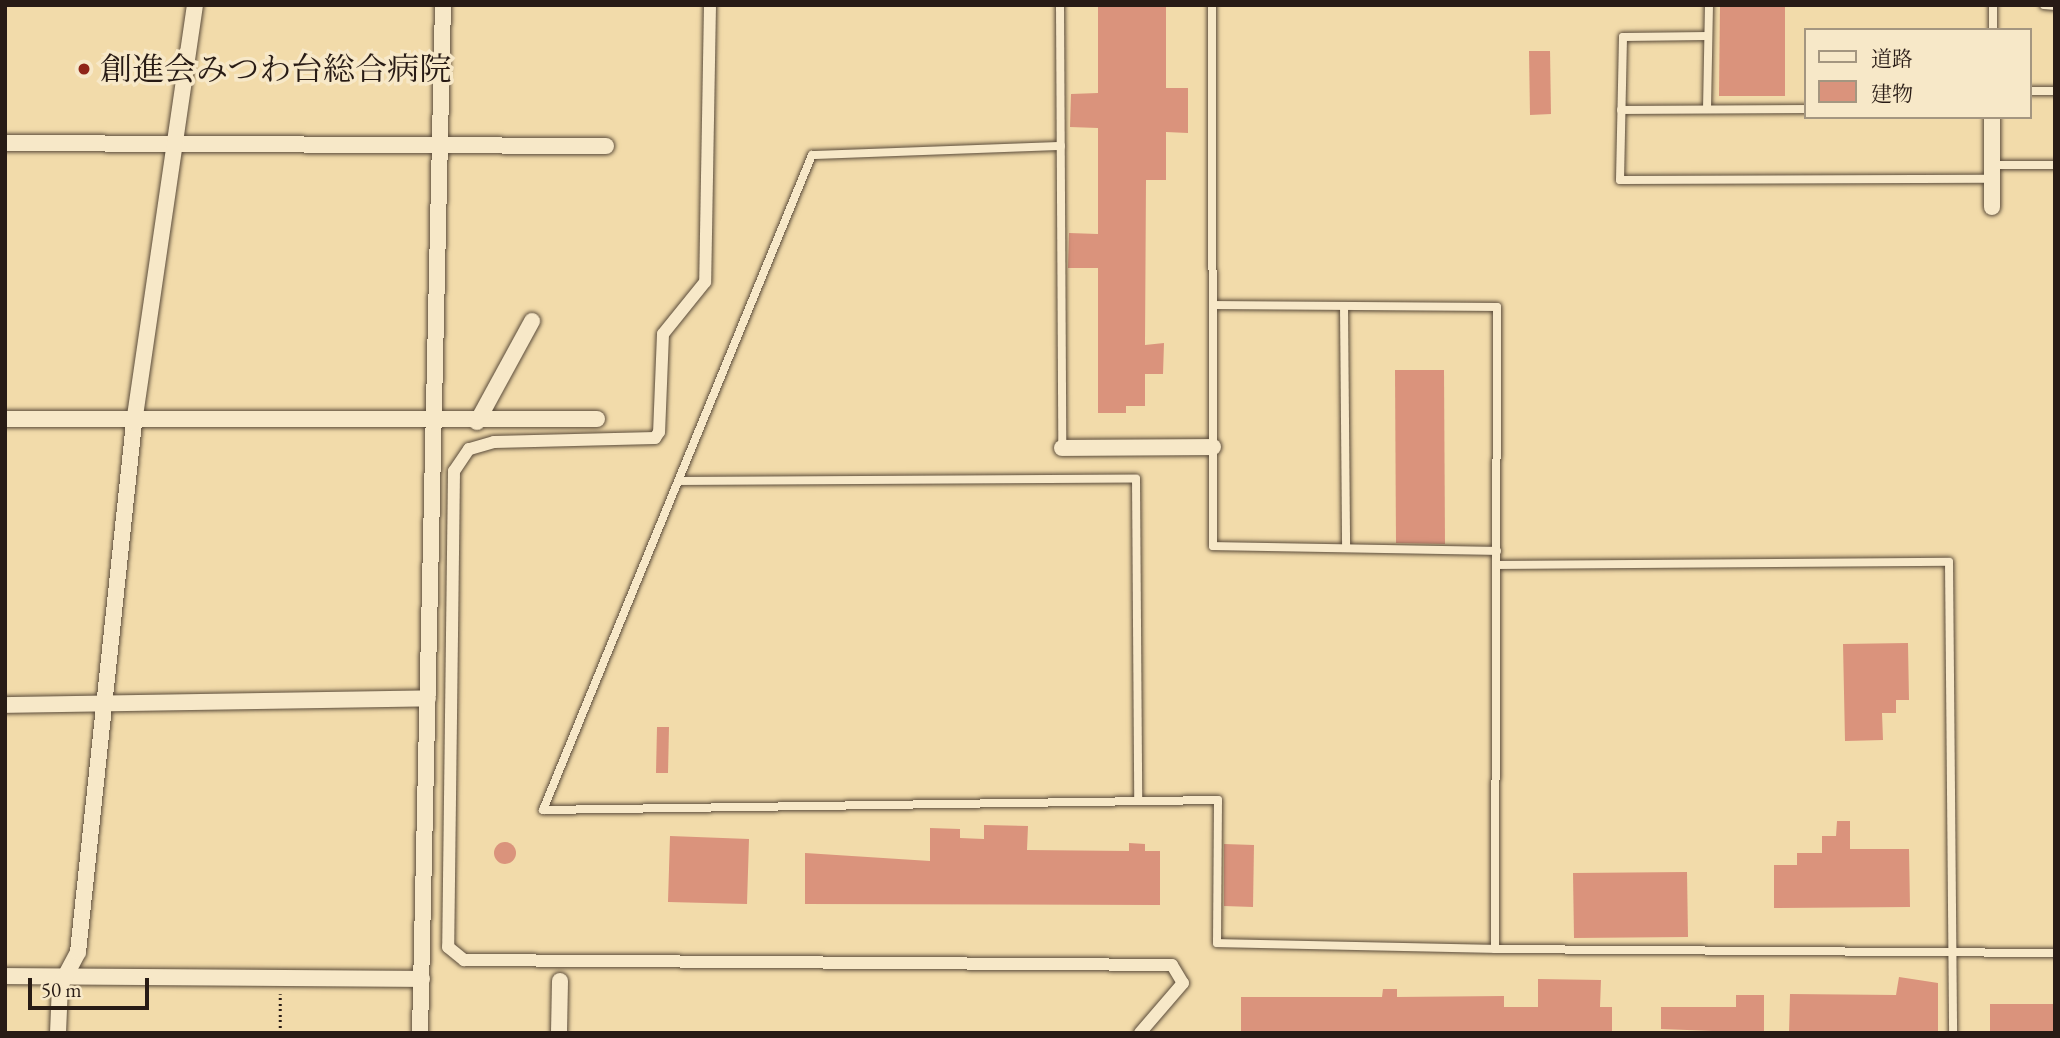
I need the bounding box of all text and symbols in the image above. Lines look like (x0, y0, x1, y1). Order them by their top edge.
legend (1804, 28, 2032, 119)
text: 道路 (1871, 45, 1913, 72)
place label: 創進会みつわ台総合病院 (100, 50, 452, 88)
marker: 創進会みつわ台総合病院 (74, 59, 94, 79)
text: 建物 (1871, 80, 1913, 107)
scale bar (32, 964, 152, 1008)
text: 50 m (41, 976, 82, 1003)

